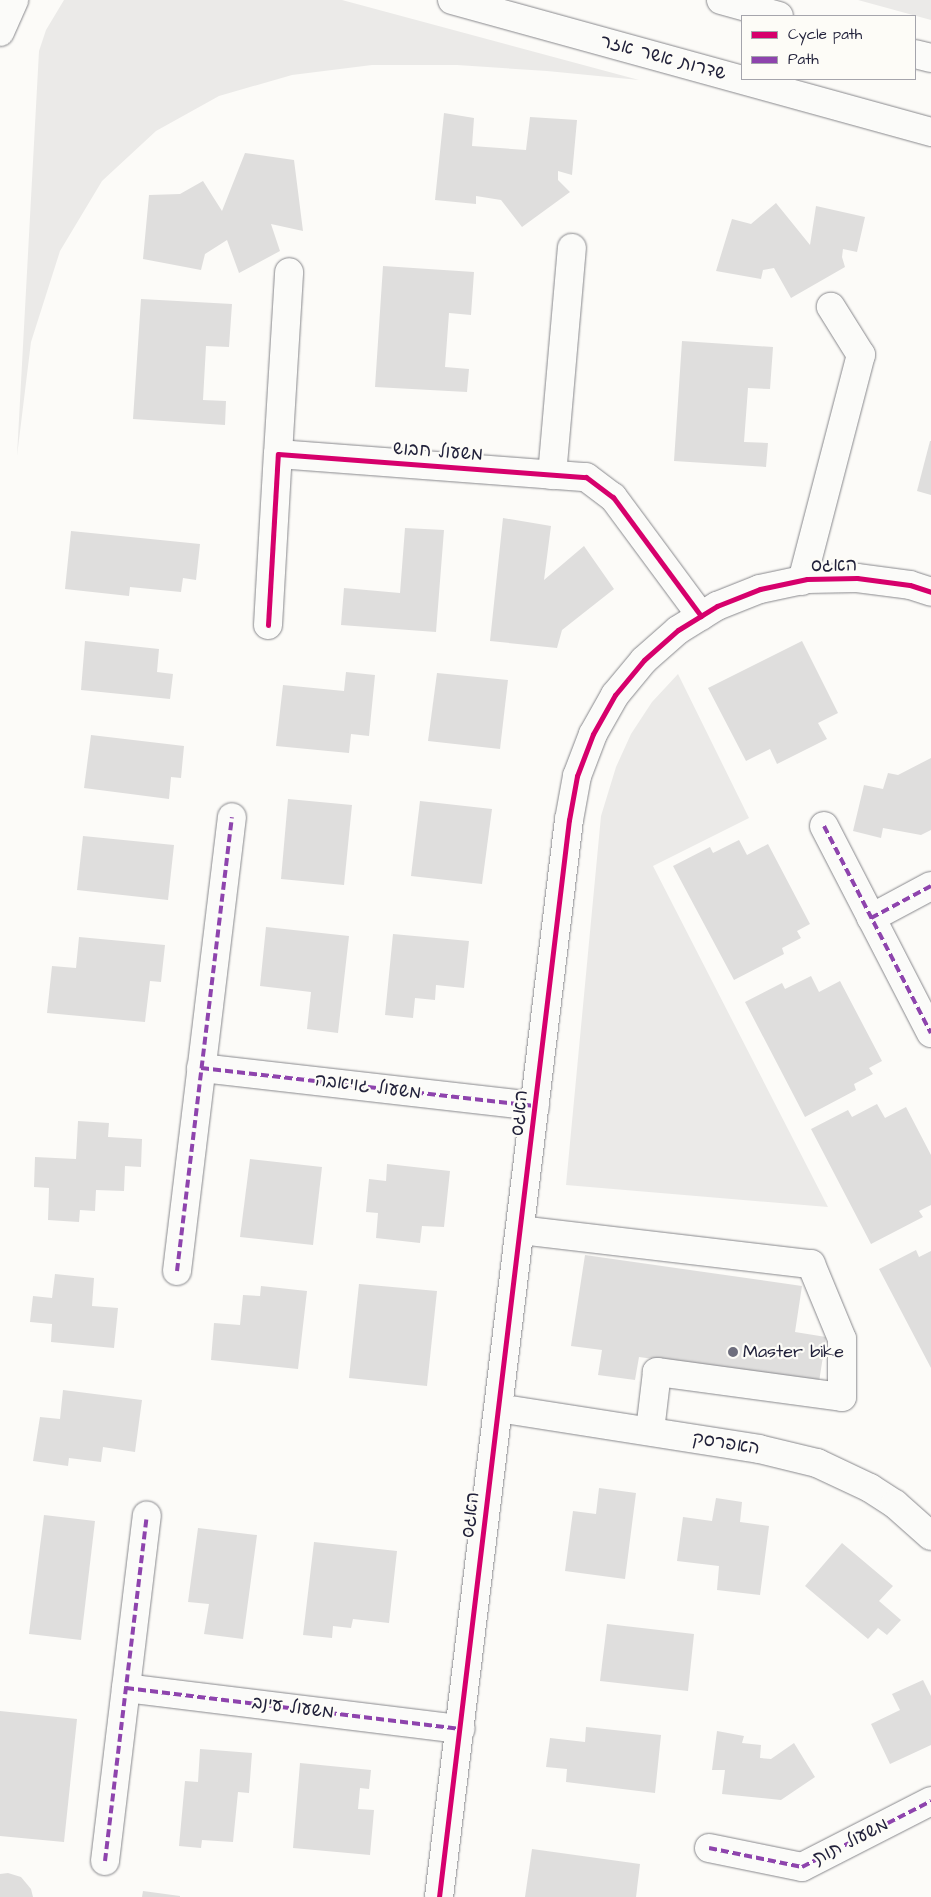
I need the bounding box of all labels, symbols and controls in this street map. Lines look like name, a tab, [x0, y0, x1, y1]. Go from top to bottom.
legend	[741, 15, 916, 80]
text: Cycle path	[788, 24, 862, 45]
street label: שדרות אשר אזר	[598, 31, 728, 85]
text: Path	[788, 49, 819, 70]
street label: משעול חבוש	[392, 438, 484, 466]
street label: האגס	[811, 555, 857, 577]
street label: משעול גויאבה	[313, 1070, 423, 1104]
street label: האגס	[507, 1089, 533, 1137]
place label: Master bike	[743, 1341, 844, 1363]
marker: Master bike	[727, 1346, 739, 1358]
street label: האפרסק	[691, 1428, 761, 1460]
street label: האגס	[457, 1491, 485, 1539]
street label: משעול עינב	[251, 1692, 335, 1724]
street label: משעול תות	[810, 1814, 892, 1870]

